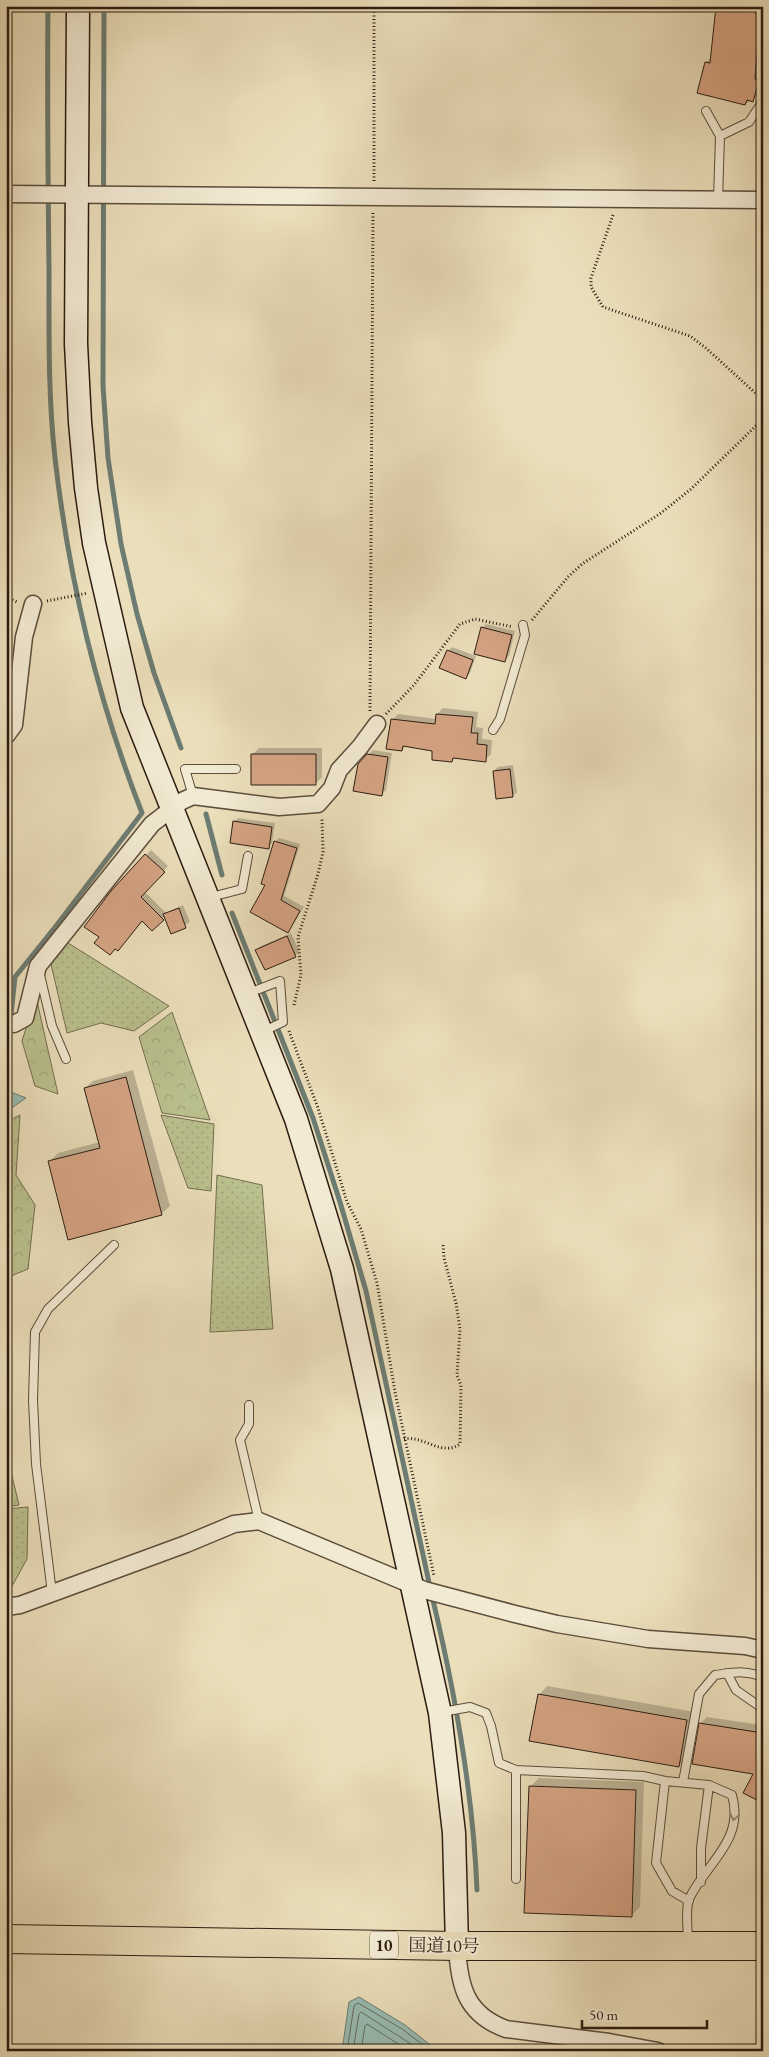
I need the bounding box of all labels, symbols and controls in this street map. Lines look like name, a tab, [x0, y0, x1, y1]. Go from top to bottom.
one-way arrow	[730, 1813, 740, 1821]
road number: 10	[370, 1932, 398, 1958]
street label: 国道10号	[408, 1933, 480, 1957]
scale bar	[582, 1997, 706, 2029]
text: 50 m	[589, 2005, 618, 2024]

